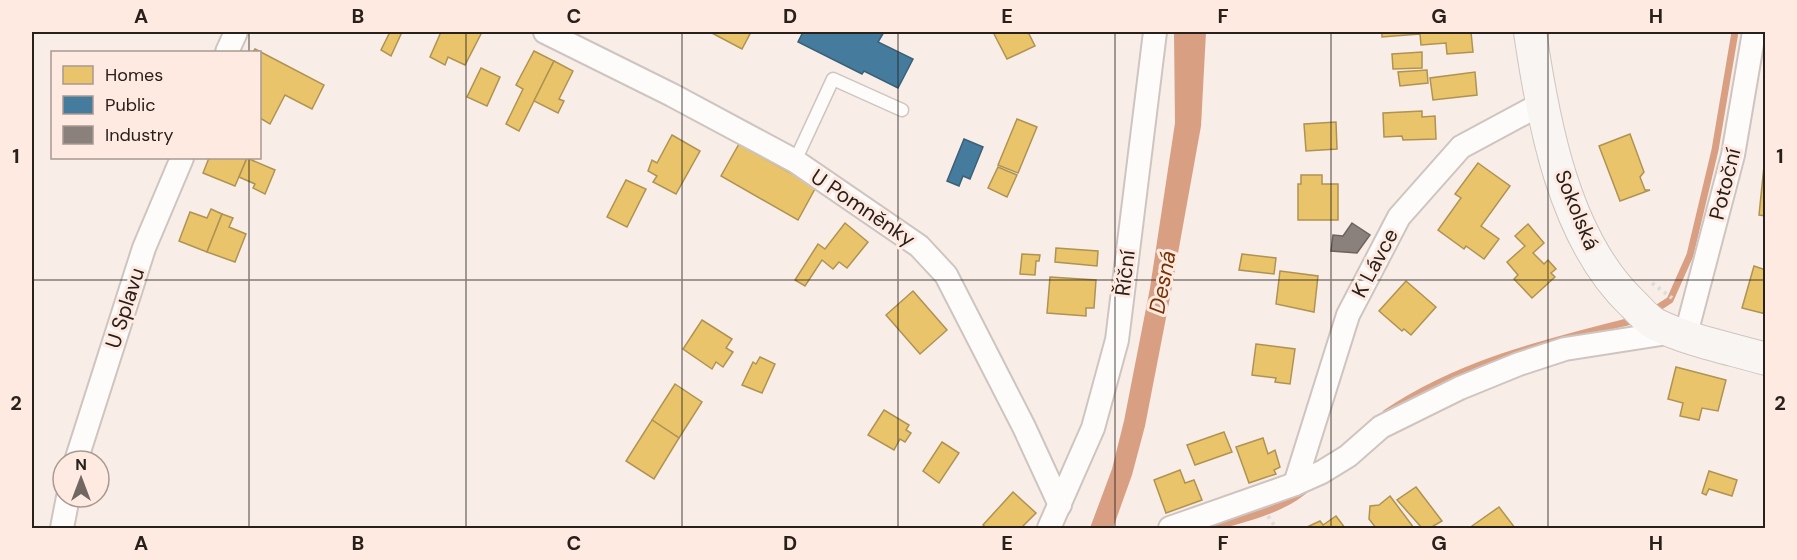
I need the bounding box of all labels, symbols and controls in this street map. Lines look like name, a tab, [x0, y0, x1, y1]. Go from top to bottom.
text: A	[134, 3, 148, 29]
text: B	[352, 3, 364, 29]
text: C	[567, 3, 581, 29]
text: D	[783, 3, 797, 29]
text: E	[1001, 3, 1013, 29]
text: F	[1217, 3, 1229, 29]
text: G	[1431, 3, 1447, 29]
text: H	[1649, 3, 1663, 29]
legend	[51, 51, 261, 159]
text: Homes	[105, 63, 163, 87]
text: Public	[105, 93, 156, 117]
text: Industry	[105, 123, 174, 147]
text: 1	[12, 143, 20, 169]
text: 1	[1776, 143, 1784, 169]
street label: Potoční	[1703, 145, 1747, 223]
street label: U Pomněnky	[805, 163, 921, 253]
street label: Sokolská	[1548, 166, 1606, 254]
street label: K Lávce	[1345, 224, 1405, 302]
street label: Říční	[1108, 248, 1142, 297]
water label: Desná	[1142, 248, 1183, 316]
street label: U Splavu	[99, 264, 151, 352]
text: 2	[10, 390, 22, 416]
text: 2	[1774, 390, 1786, 416]
north arrow	[51, 449, 111, 509]
text: N	[75, 454, 87, 475]
text: A	[134, 530, 148, 556]
text: B	[352, 530, 364, 556]
text: C	[567, 530, 581, 556]
text: D	[783, 530, 797, 556]
text: E	[1001, 530, 1013, 556]
text: F	[1217, 530, 1229, 556]
text: G	[1431, 530, 1447, 556]
text: H	[1649, 530, 1663, 556]

